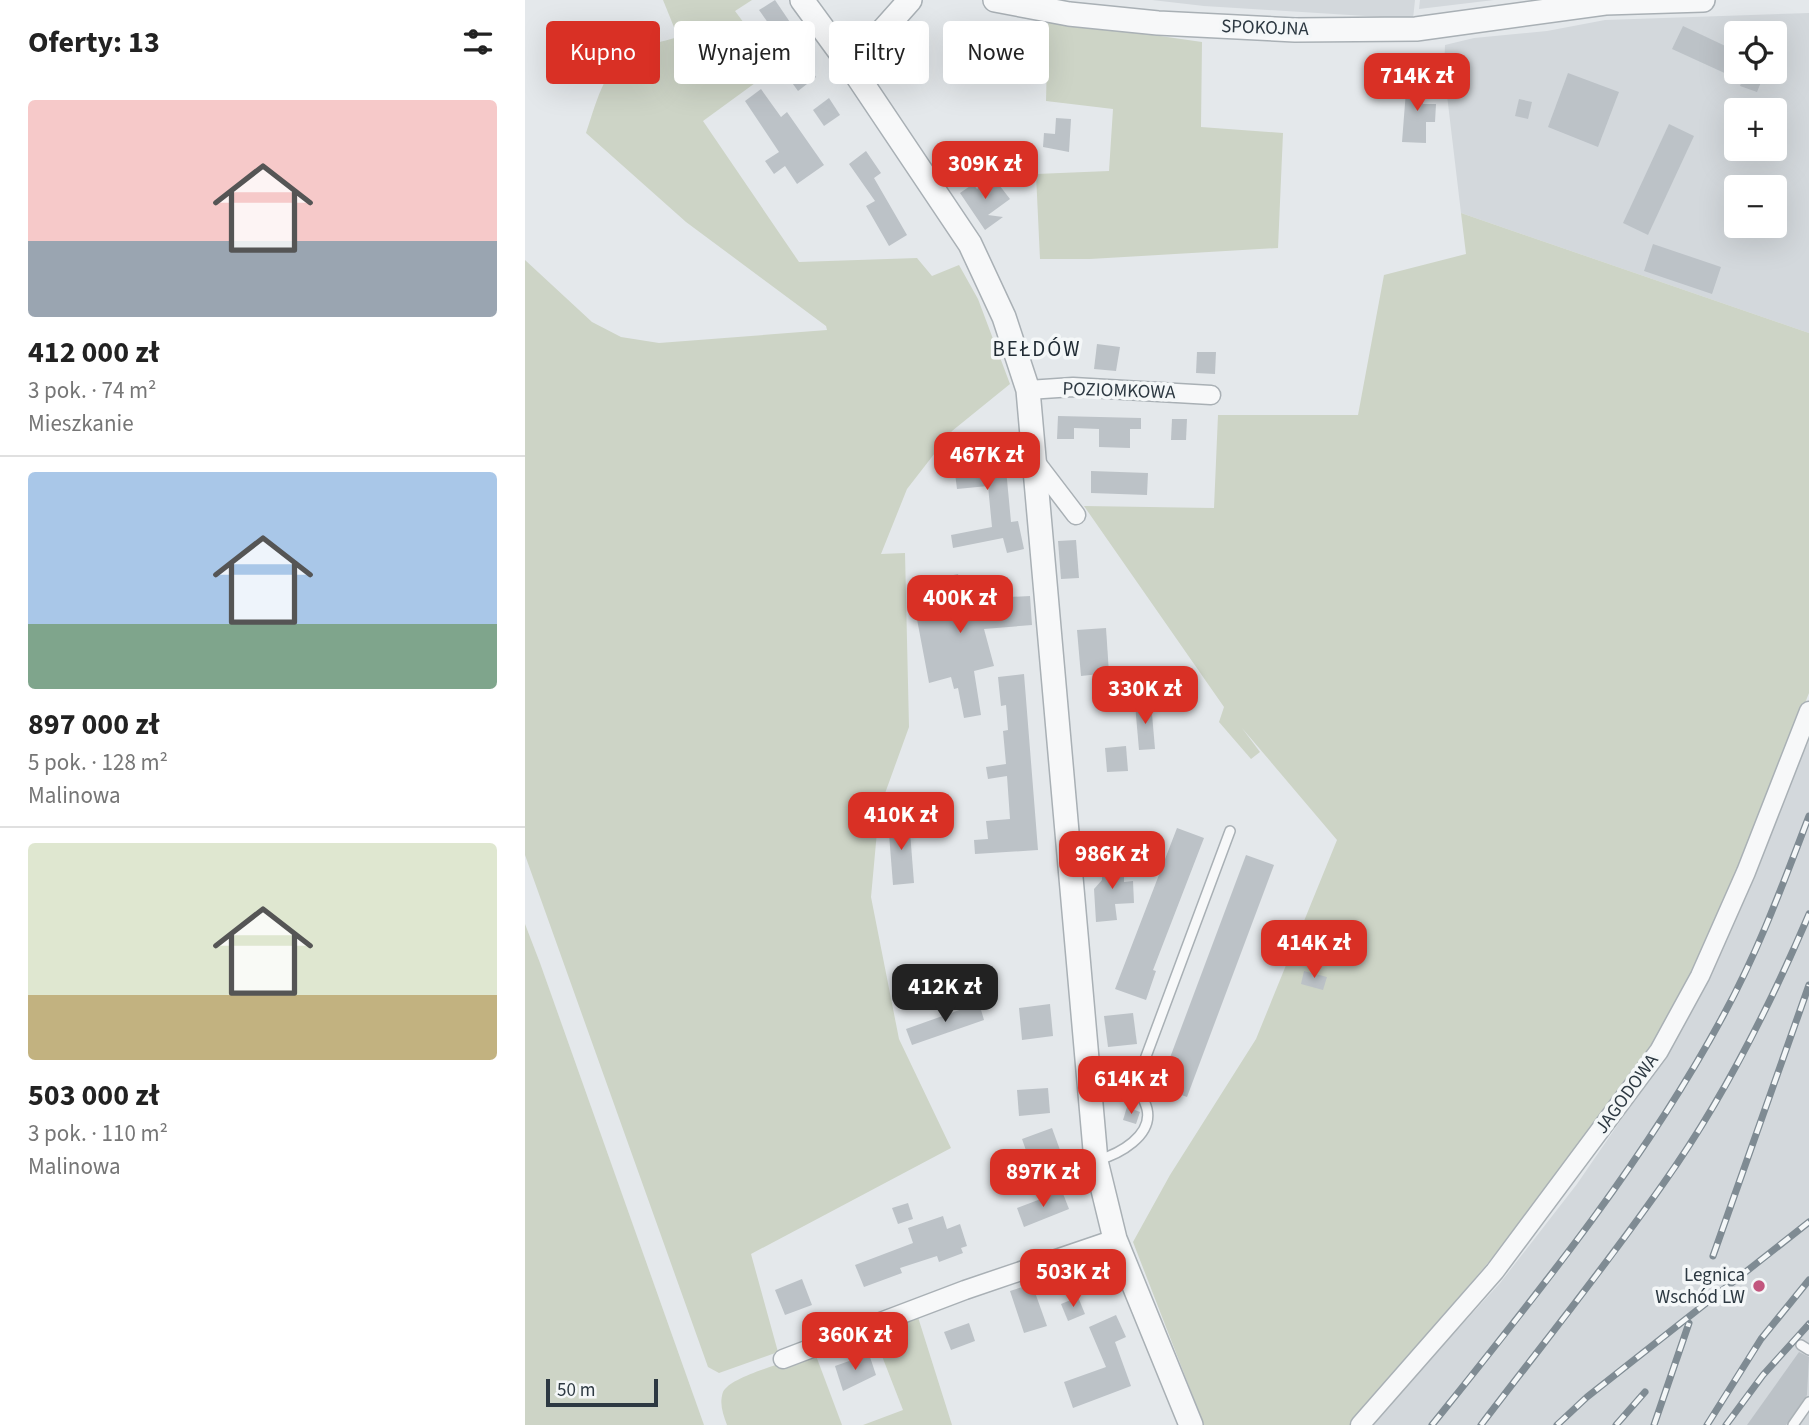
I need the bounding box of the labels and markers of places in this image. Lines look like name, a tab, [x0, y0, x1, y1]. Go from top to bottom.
pin: 714K zł	[1352, 54, 1482, 113]
pin: 309K zł	[920, 142, 1050, 201]
pin: 467K zł	[922, 433, 1052, 492]
pin: 400K zł	[895, 576, 1025, 635]
pin: 330K zł	[1080, 666, 1210, 726]
pin: 410K zł	[836, 792, 966, 852]
pin: 986K zł	[1047, 832, 1177, 891]
pin: 414K zł	[1249, 920, 1379, 980]
pin: 412K zł	[880, 964, 1010, 1024]
pin: 614K zł	[1066, 1056, 1196, 1116]
pin: 897K zł	[978, 1150, 1108, 1209]
pin: 503K zł	[1008, 1250, 1138, 1309]
place label: Legnica Wschód LW	[1655, 1262, 1745, 1311]
marker: Legnica Wschód LW	[1751, 1278, 1767, 1294]
pin: 360K zł	[790, 1312, 920, 1372]

